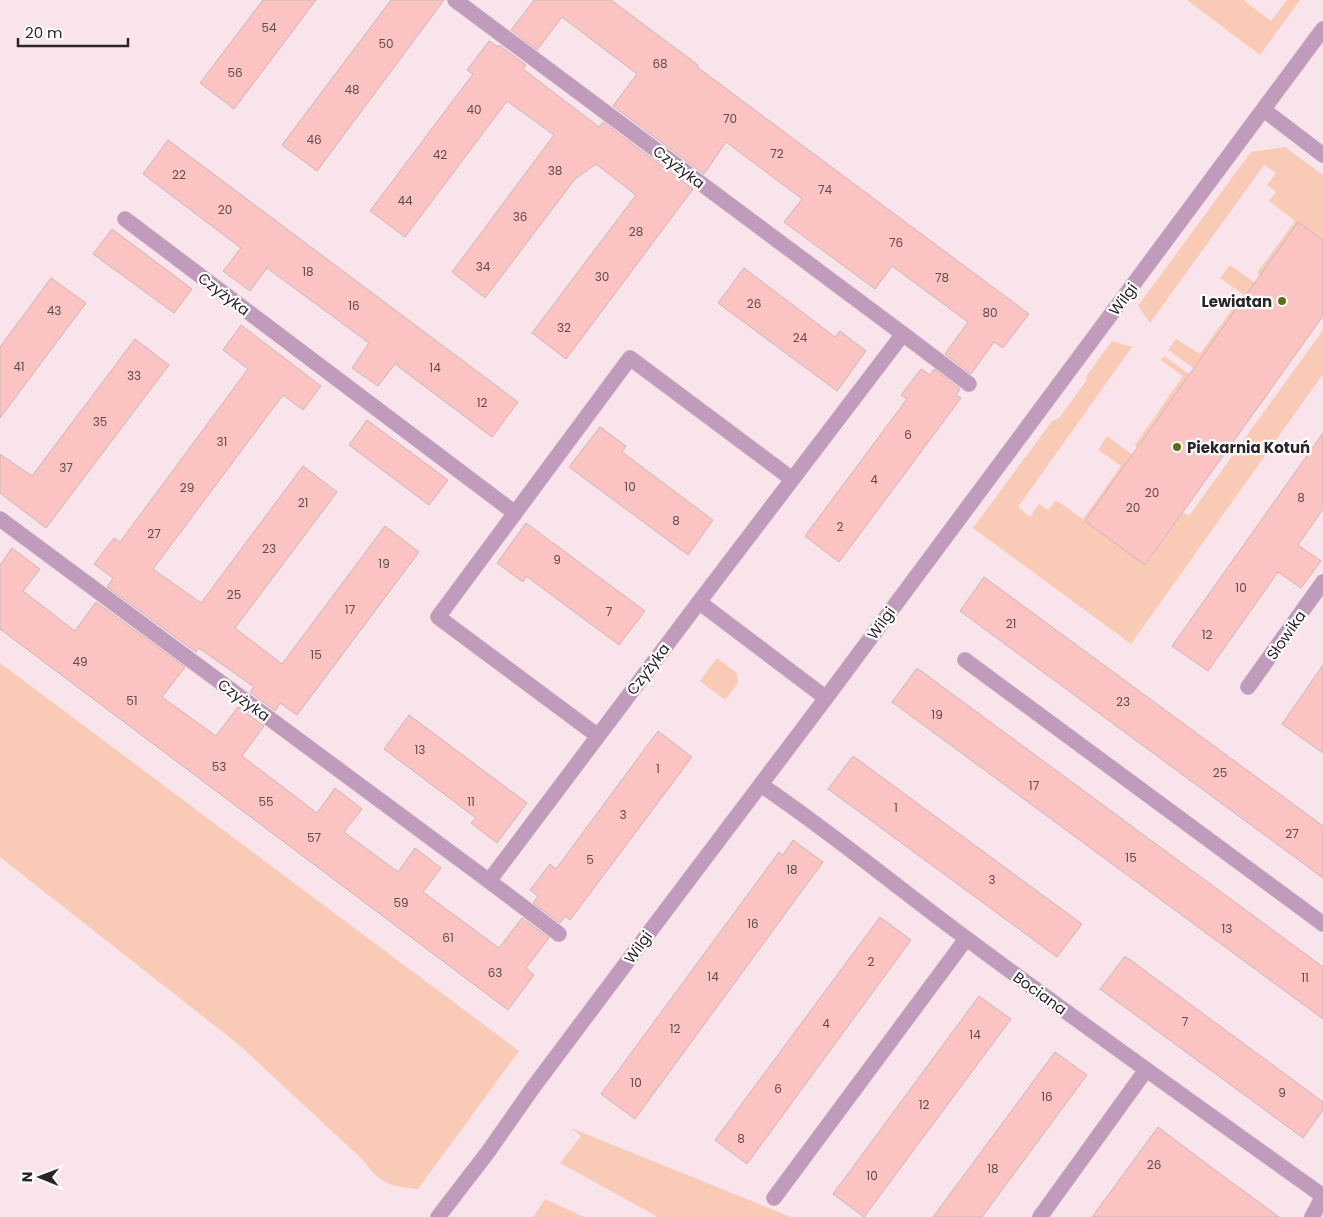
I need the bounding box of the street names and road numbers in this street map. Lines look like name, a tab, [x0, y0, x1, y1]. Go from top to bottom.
street label: Czyżyka	[649, 141, 709, 193]
street label: Czyżyka	[194, 268, 254, 320]
street label: Wilgi	[1104, 278, 1142, 320]
street label: Wilgi	[862, 602, 900, 644]
street label: Słowika	[1261, 606, 1311, 664]
street label: Czyżyka	[622, 639, 674, 699]
street label: Czyżyka	[214, 674, 274, 726]
street label: Wilgi	[619, 926, 657, 968]
street label: Bociana	[1009, 966, 1071, 1020]

